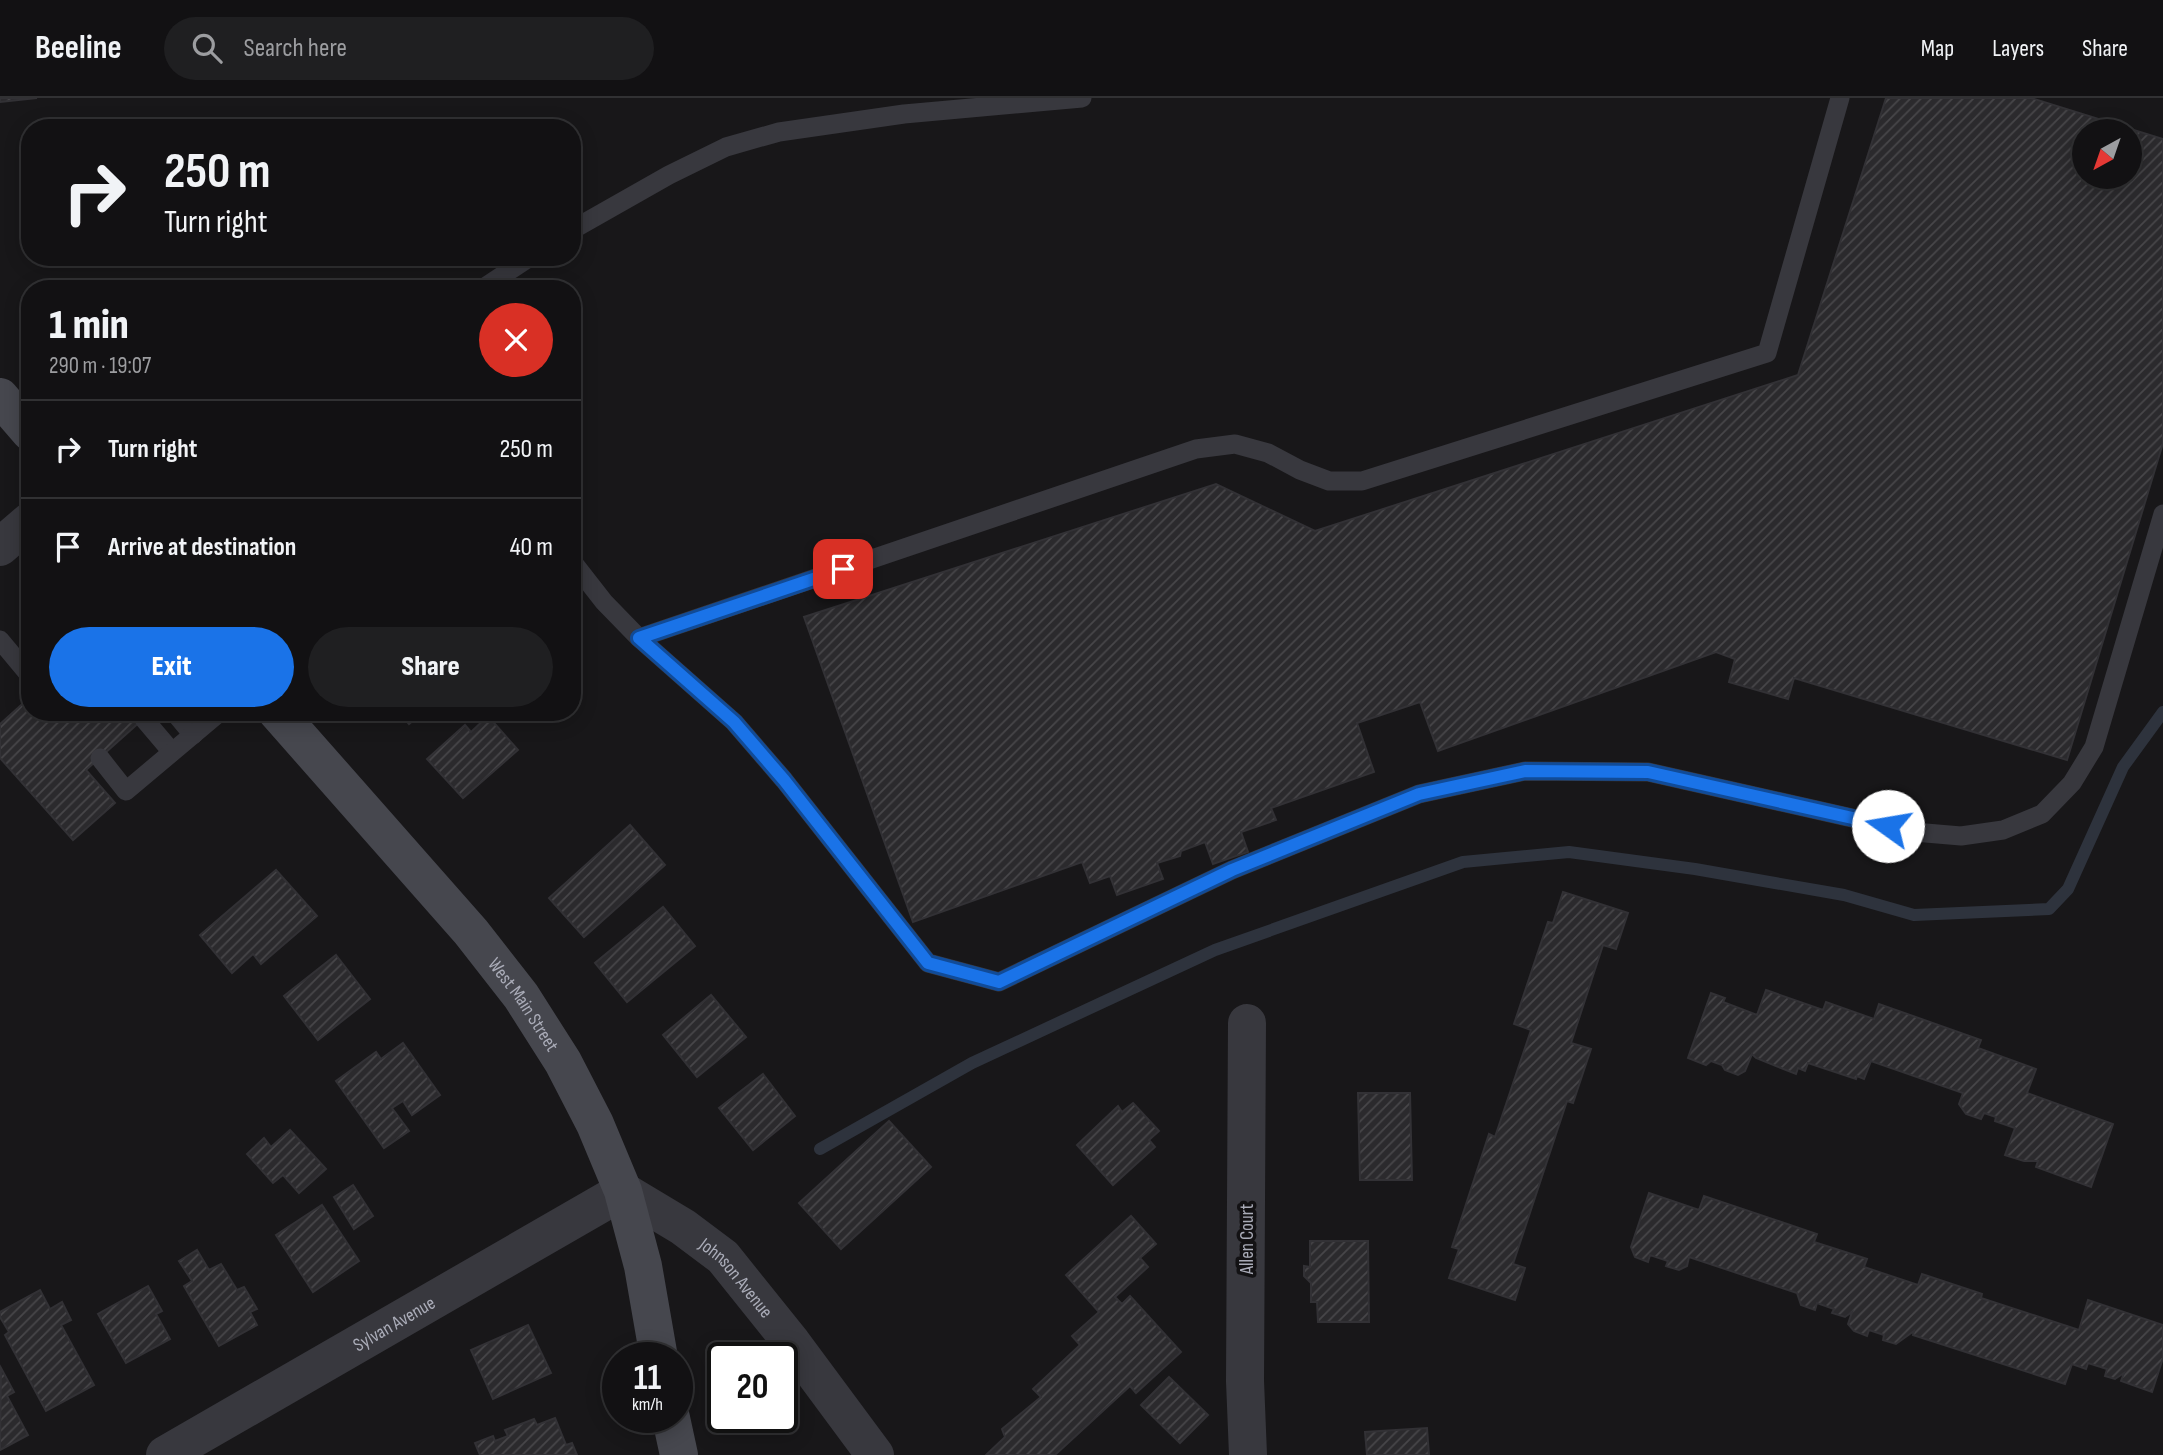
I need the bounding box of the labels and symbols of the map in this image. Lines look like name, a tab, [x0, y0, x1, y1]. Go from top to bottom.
north arrow	[2072, 119, 2142, 189]
pin	[813, 539, 873, 599]
position arrow	[1851, 789, 1925, 863]
street label: West Main Street	[482, 954, 563, 1056]
street label: Allen Court	[1236, 1204, 1259, 1275]
street label: Johnson Avenue	[693, 1233, 777, 1323]
street label: Sylvan Avenue	[349, 1292, 440, 1357]
speed limit sign: 20	[707, 1342, 798, 1433]

